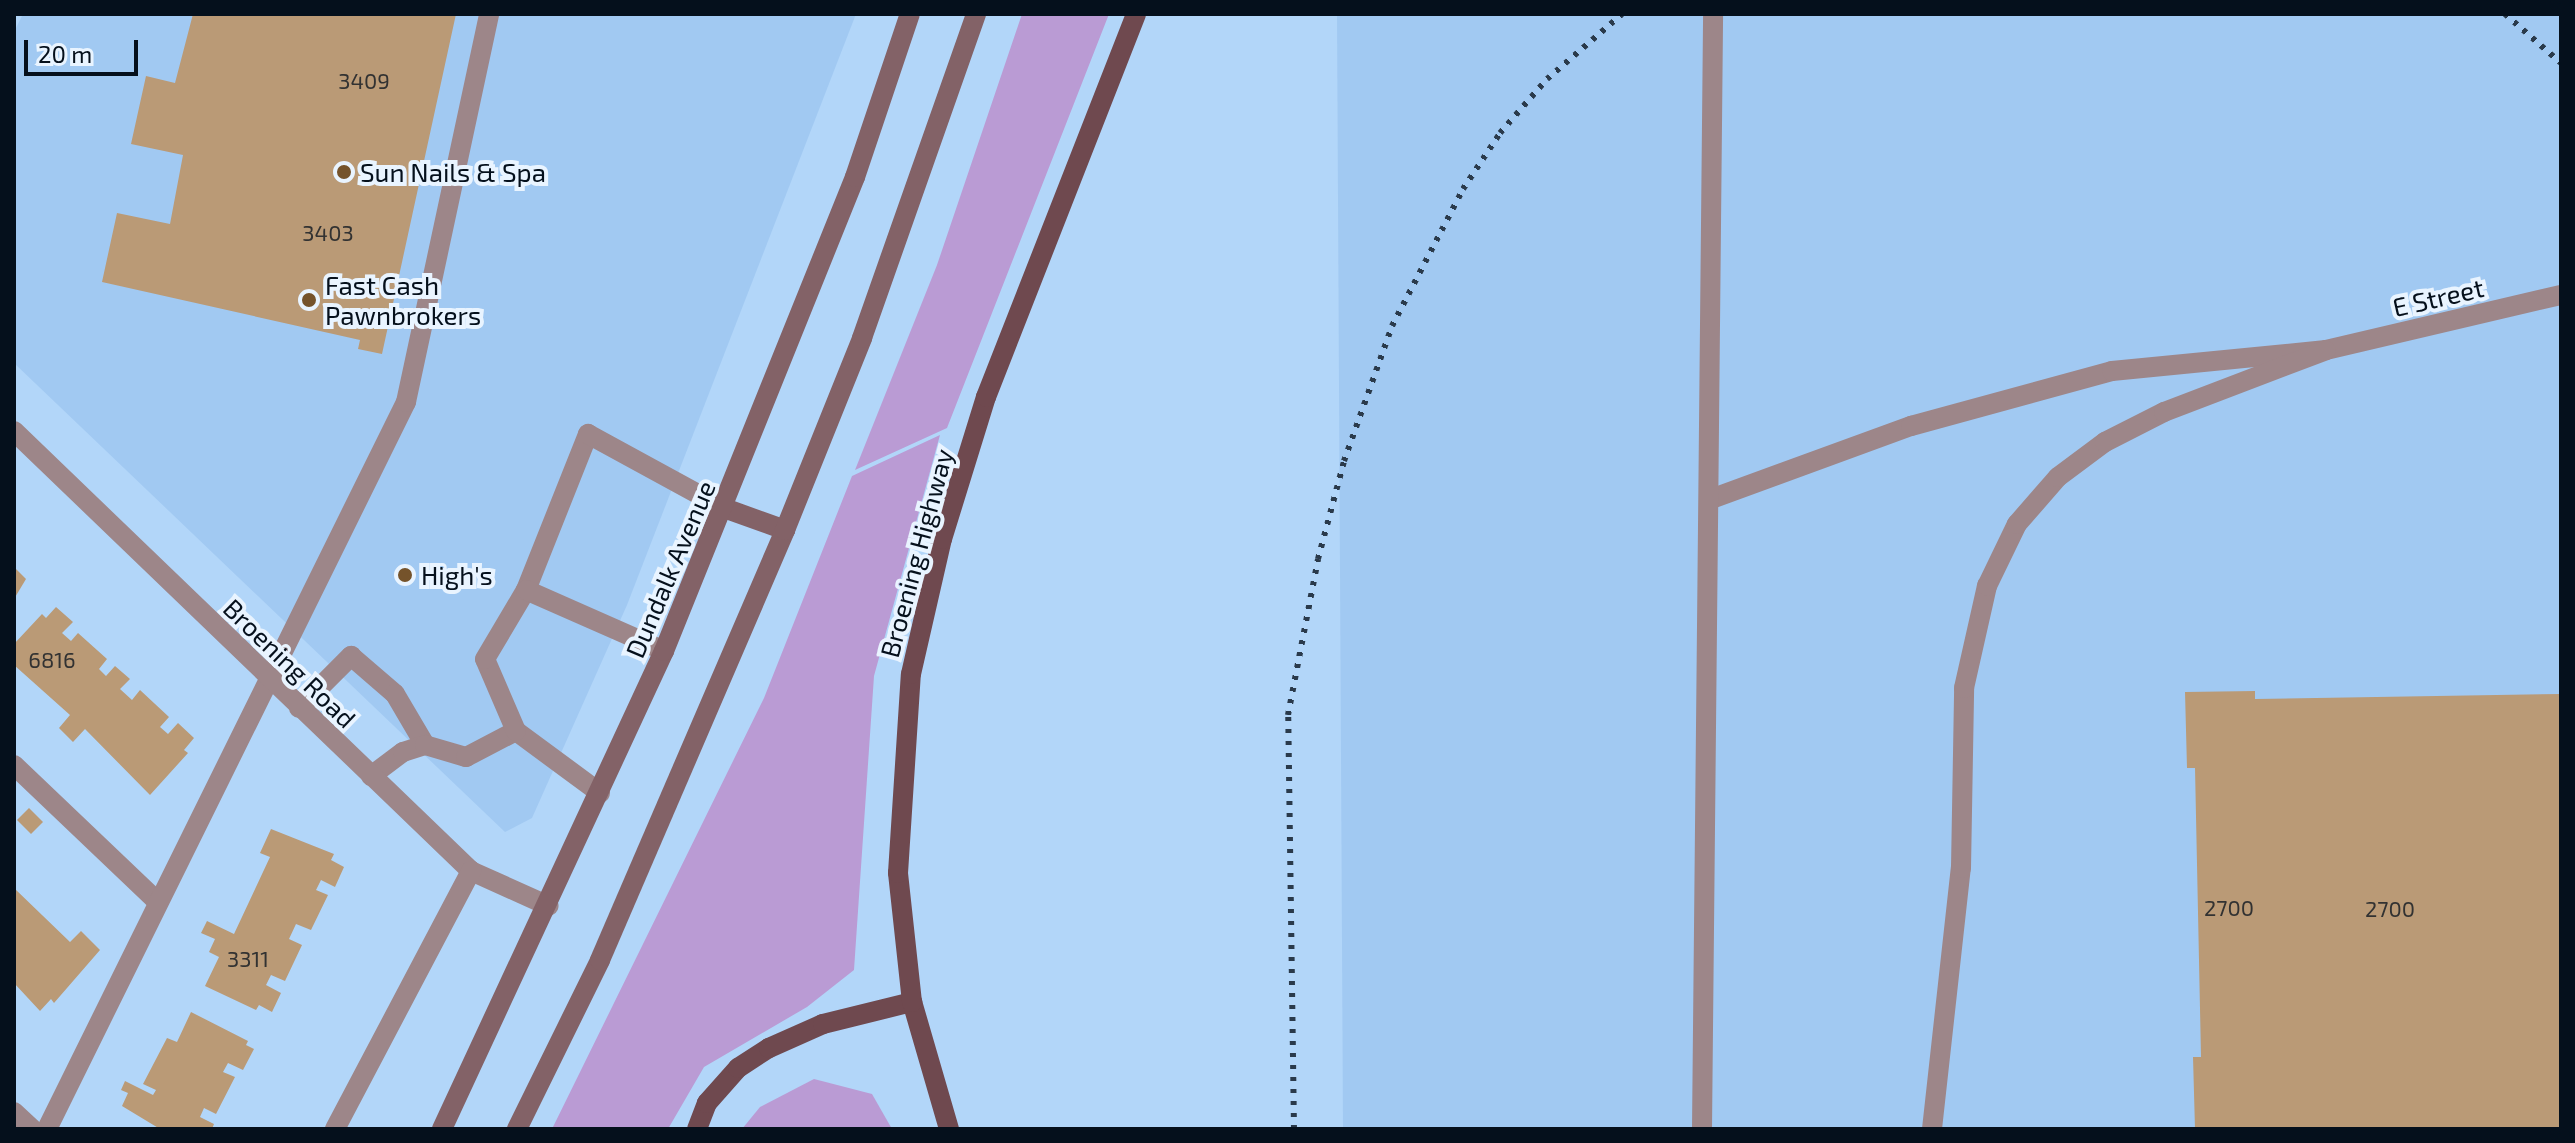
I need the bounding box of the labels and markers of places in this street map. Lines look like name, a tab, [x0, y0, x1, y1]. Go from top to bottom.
place label: Sun Nails & Spa	[360, 156, 546, 188]
marker: Sun Nails & Spa	[335, 163, 353, 181]
place label: Fast Cash Pawnbrokers	[325, 269, 481, 330]
marker: Fast Cash Pawnbrokers	[300, 291, 318, 309]
place label: High's	[421, 559, 493, 591]
marker: High's	[396, 566, 414, 584]

